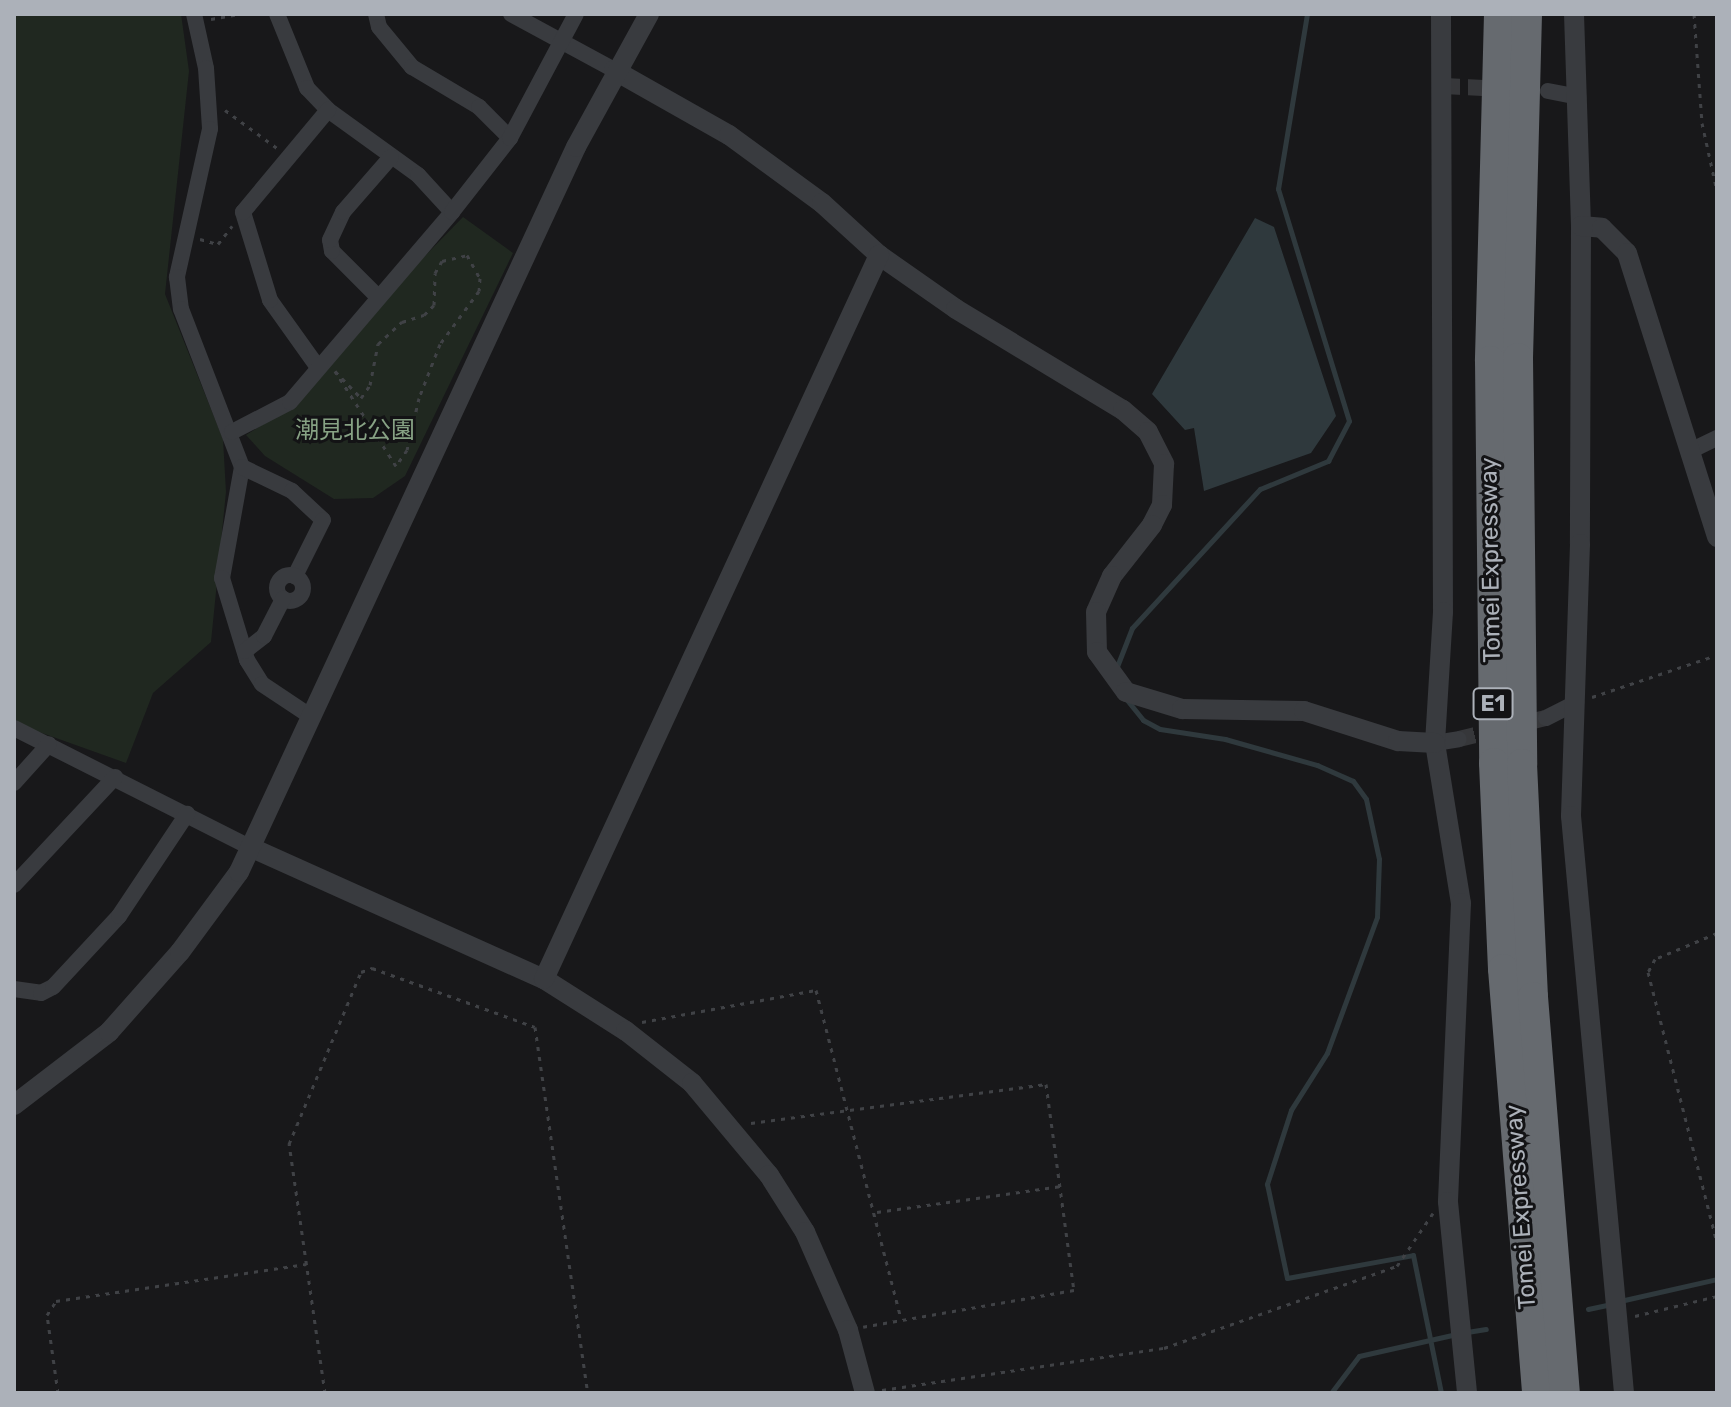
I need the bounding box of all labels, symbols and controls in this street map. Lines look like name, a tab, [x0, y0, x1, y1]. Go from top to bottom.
park label: 潮見北公園	[295, 417, 415, 445]
street label: Tomei Expressway	[1475, 457, 1507, 663]
road number: E1	[1471, 686, 1515, 722]
street label: Tomei Expressway	[1499, 1104, 1543, 1310]

